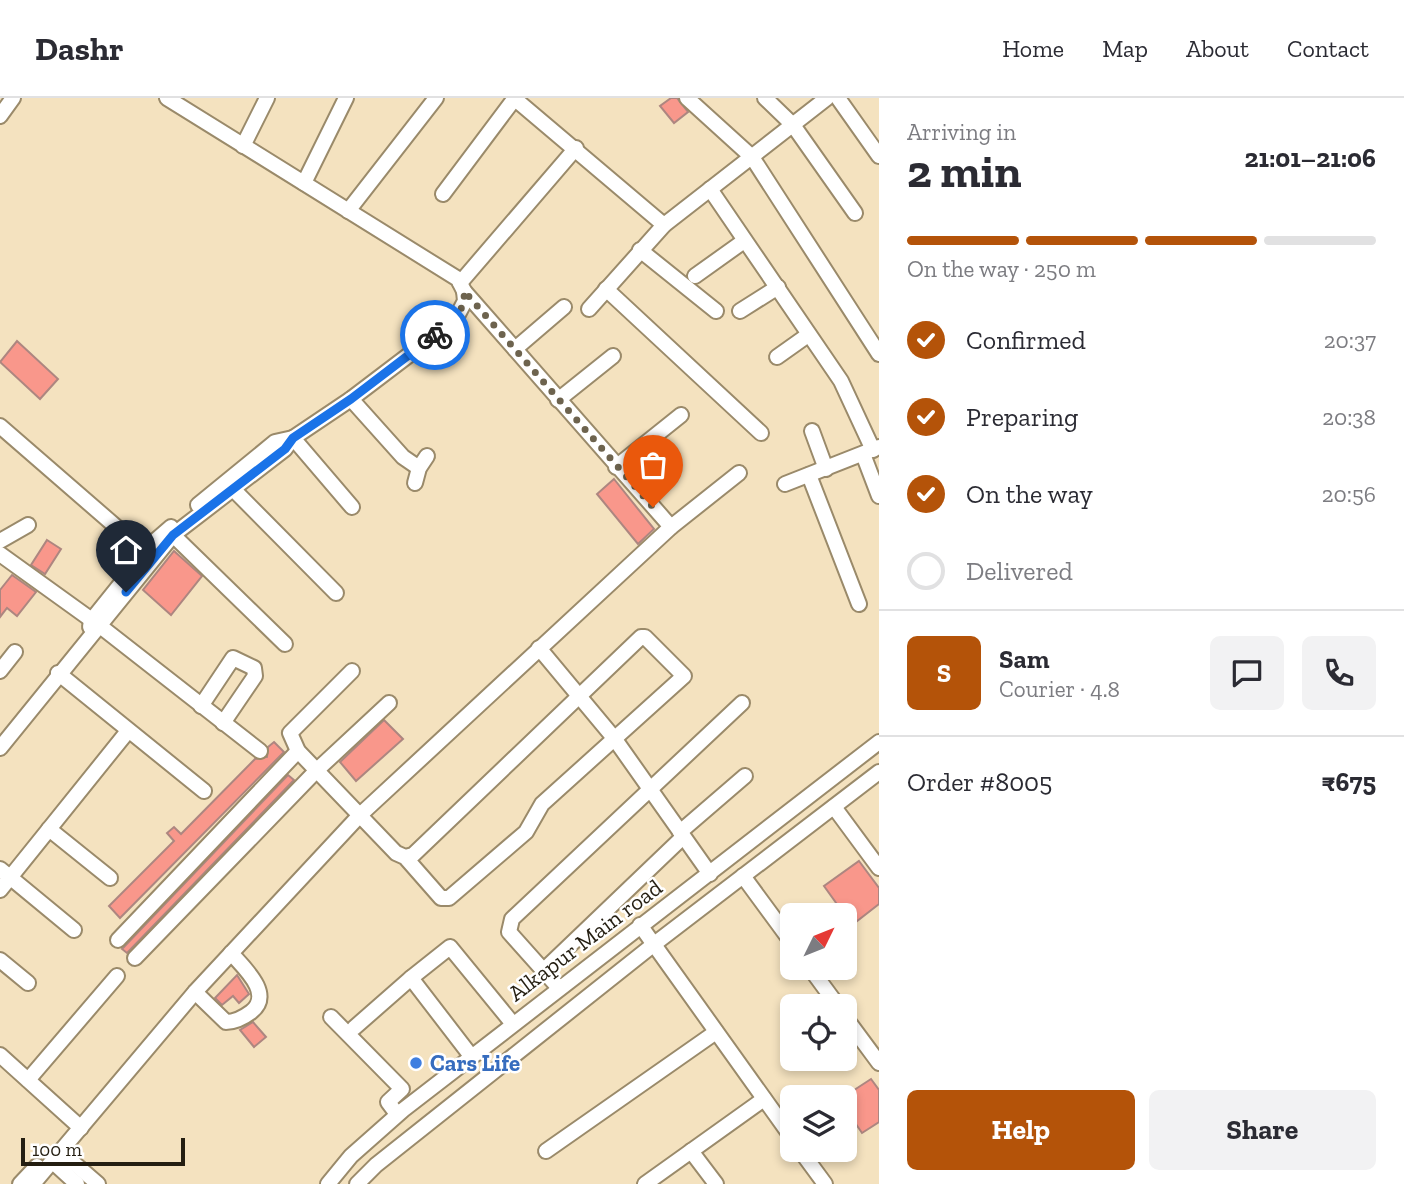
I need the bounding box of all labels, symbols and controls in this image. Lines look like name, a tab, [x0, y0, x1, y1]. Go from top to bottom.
text: Dashr	[35, 29, 124, 68]
text: Home	[1002, 34, 1064, 63]
text: Map	[1102, 34, 1148, 63]
text: About	[1186, 34, 1249, 63]
text: Contact	[1287, 34, 1369, 63]
text: Arriving in	[907, 118, 1016, 146]
text: 21:01–21:06	[1244, 142, 1376, 174]
text: 2 min	[907, 144, 1022, 199]
text: On the way · 250 m	[907, 255, 1096, 283]
courier	[400, 300, 470, 370]
icon: bike	[416, 316, 454, 354]
icon: check	[907, 321, 945, 359]
text: Confirmed	[966, 324, 1086, 356]
text: 20:37	[1324, 326, 1376, 354]
icon: check	[907, 398, 945, 436]
text: Preparing	[966, 401, 1078, 433]
text: 20:38	[1322, 403, 1376, 431]
pin	[623, 435, 683, 507]
icon: bag	[634, 446, 672, 484]
icon: check	[907, 475, 945, 513]
text: On the way	[966, 478, 1093, 510]
text: 20:56	[1322, 480, 1376, 508]
pin	[96, 520, 156, 592]
icon: home	[107, 531, 145, 569]
text: Delivered	[966, 555, 1073, 587]
button: chat	[1210, 636, 1284, 710]
button: phone	[1302, 636, 1376, 710]
text: Sam	[999, 643, 1049, 675]
text: S	[937, 657, 951, 689]
text: Courier · 4.8	[999, 675, 1120, 703]
text: Order #8005	[907, 766, 1052, 798]
text: ₹675	[1322, 766, 1376, 798]
street label: Alkapur Main road	[503, 873, 668, 1007]
north arrow	[780, 903, 858, 980]
map controls	[780, 903, 857, 1162]
button: locate	[780, 994, 857, 1071]
place label: Cars Life	[430, 1049, 520, 1077]
marker: Cars Life	[408, 1055, 424, 1071]
button: layers	[780, 1085, 857, 1162]
button: Help	[907, 1090, 1135, 1170]
button: Share	[1149, 1090, 1376, 1170]
scale bar	[21, 1135, 186, 1167]
text: 100 m	[32, 1138, 82, 1161]

